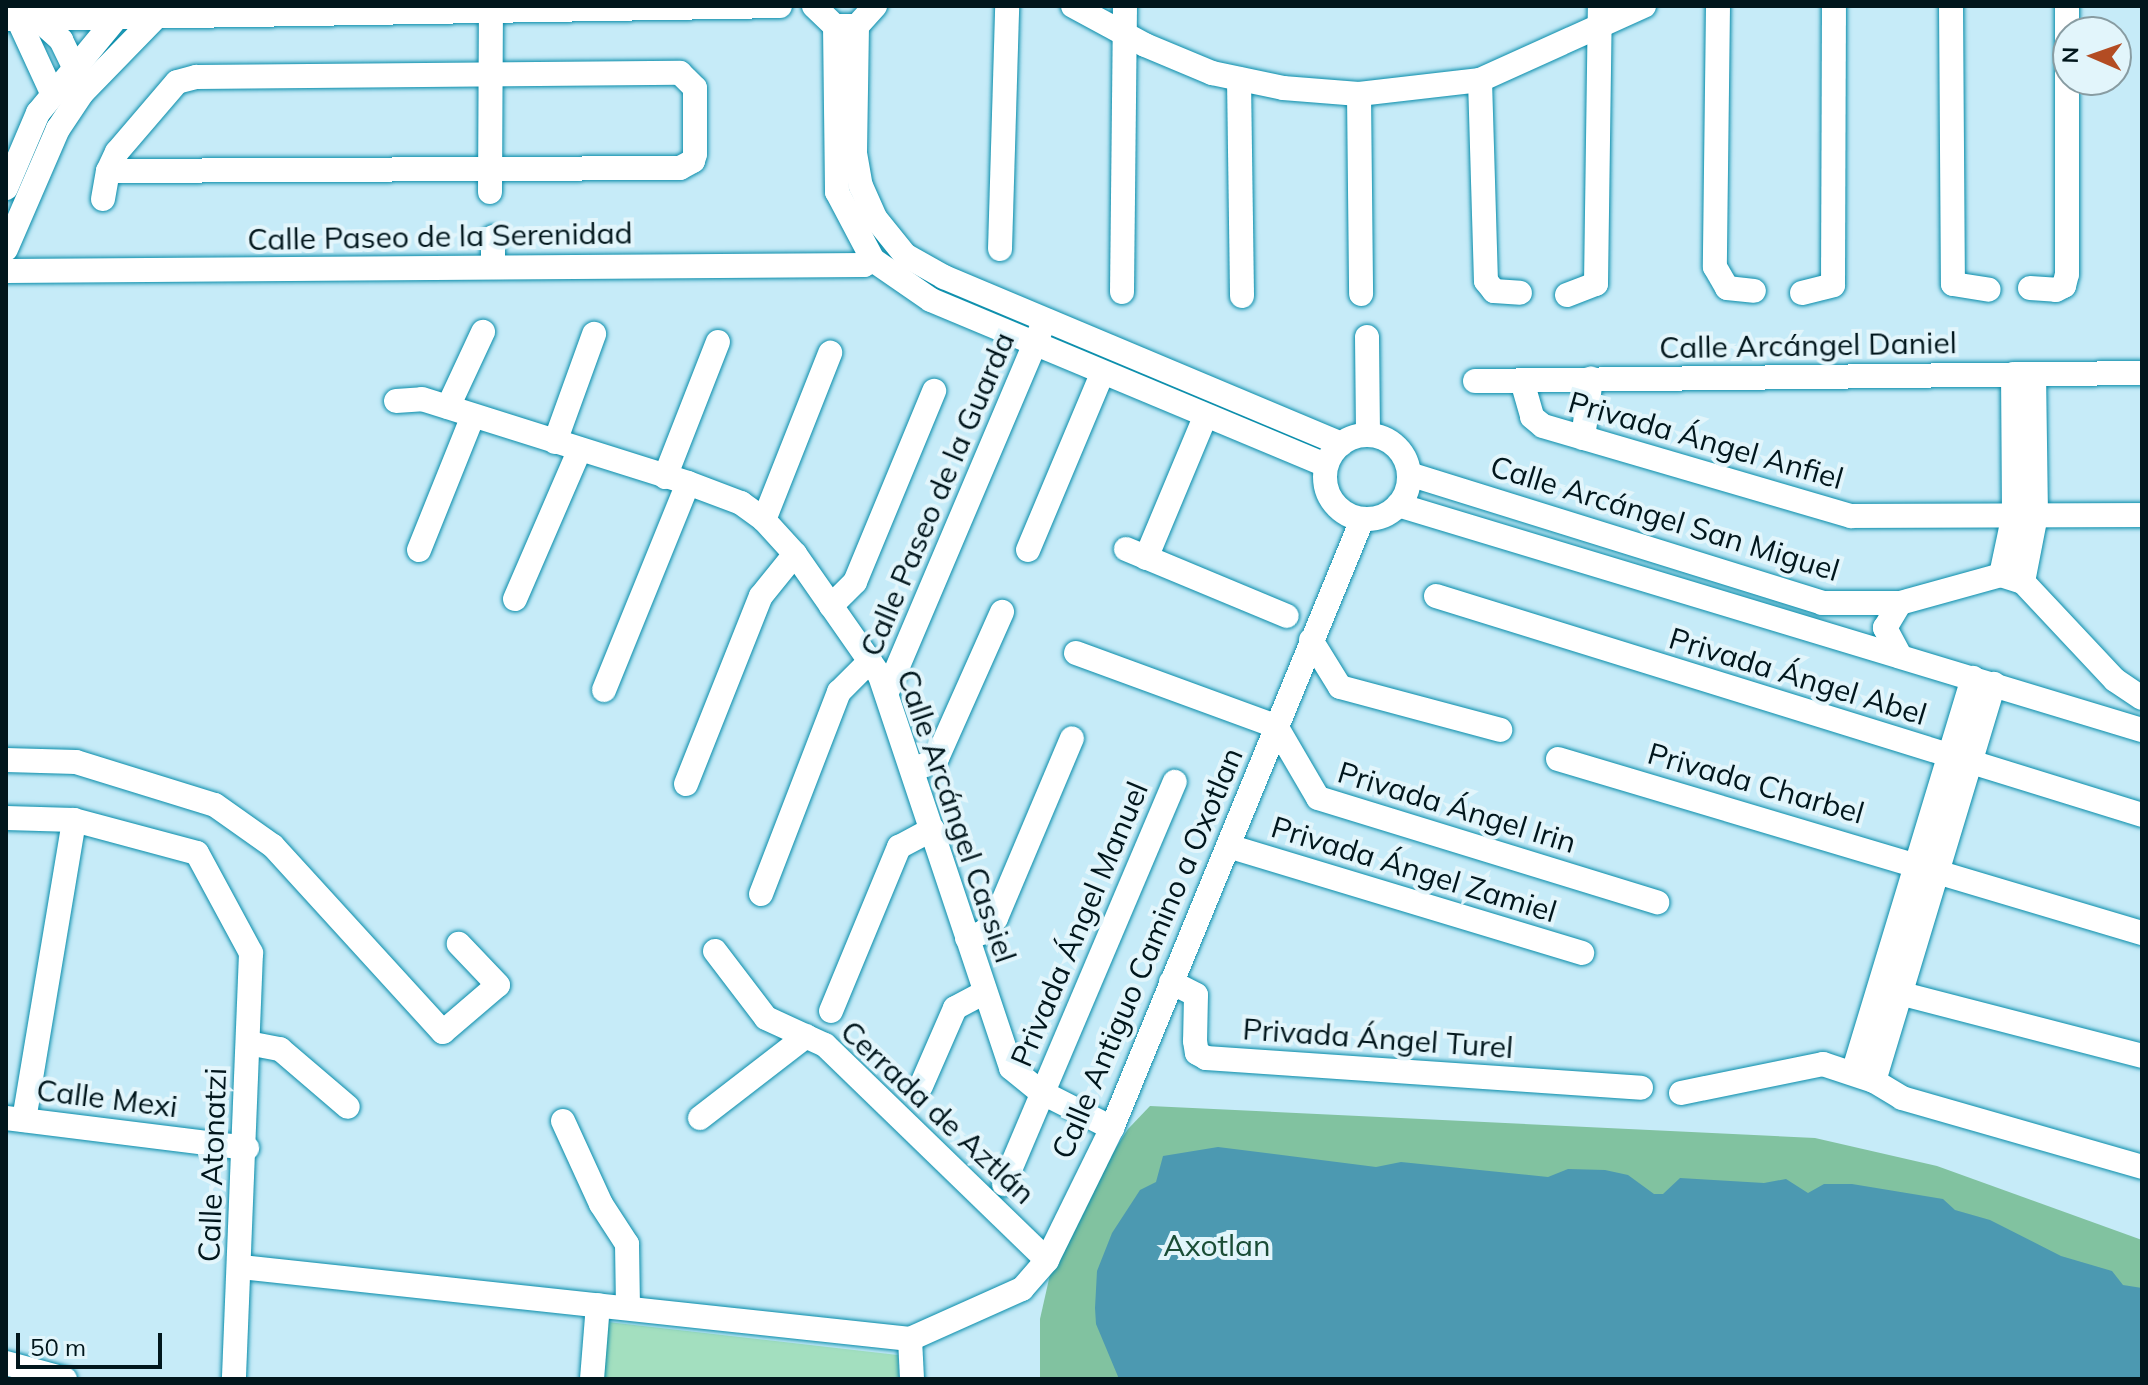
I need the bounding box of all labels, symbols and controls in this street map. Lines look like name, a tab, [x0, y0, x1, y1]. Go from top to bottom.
north arrow	[2052, 16, 2132, 96]
text: N	[2056, 46, 2084, 64]
street label: Calle Paseo de la Serenidad	[247, 215, 633, 257]
street label: Calle Arcángel Daniel	[1659, 324, 1957, 366]
street label: Calle Paseo de la Guarda	[852, 327, 1022, 661]
street label: Privada Ángel Anfiel	[1565, 384, 1847, 496]
street label: Calle Arcángel San Miguel	[1486, 448, 1844, 588]
street label: Privada Ángel Abel	[1665, 620, 1931, 732]
street label: Calle Arcángel Cassiel	[890, 665, 1024, 967]
street label: Privada Charbel	[1644, 735, 1868, 831]
street label: Calle Antiguo Camino a Oxotlan	[1044, 742, 1250, 1164]
street label: Privada Ángel Irin	[1334, 754, 1580, 860]
street label: Privada Ángel Manuel	[1003, 776, 1155, 1072]
street label: Privada Ángel Zamiel	[1267, 808, 1561, 930]
street label: Privada Ángel Turel	[1242, 1011, 1514, 1065]
street label: Cerrada de Aztlán	[833, 1013, 1043, 1211]
street label: Calle Atonatzi	[191, 1067, 233, 1263]
street label: Calle Mexi	[35, 1072, 179, 1124]
park label: Axotlan	[1163, 1227, 1271, 1263]
scale bar	[20, 1317, 166, 1367]
text: 50 m	[30, 1332, 86, 1362]

